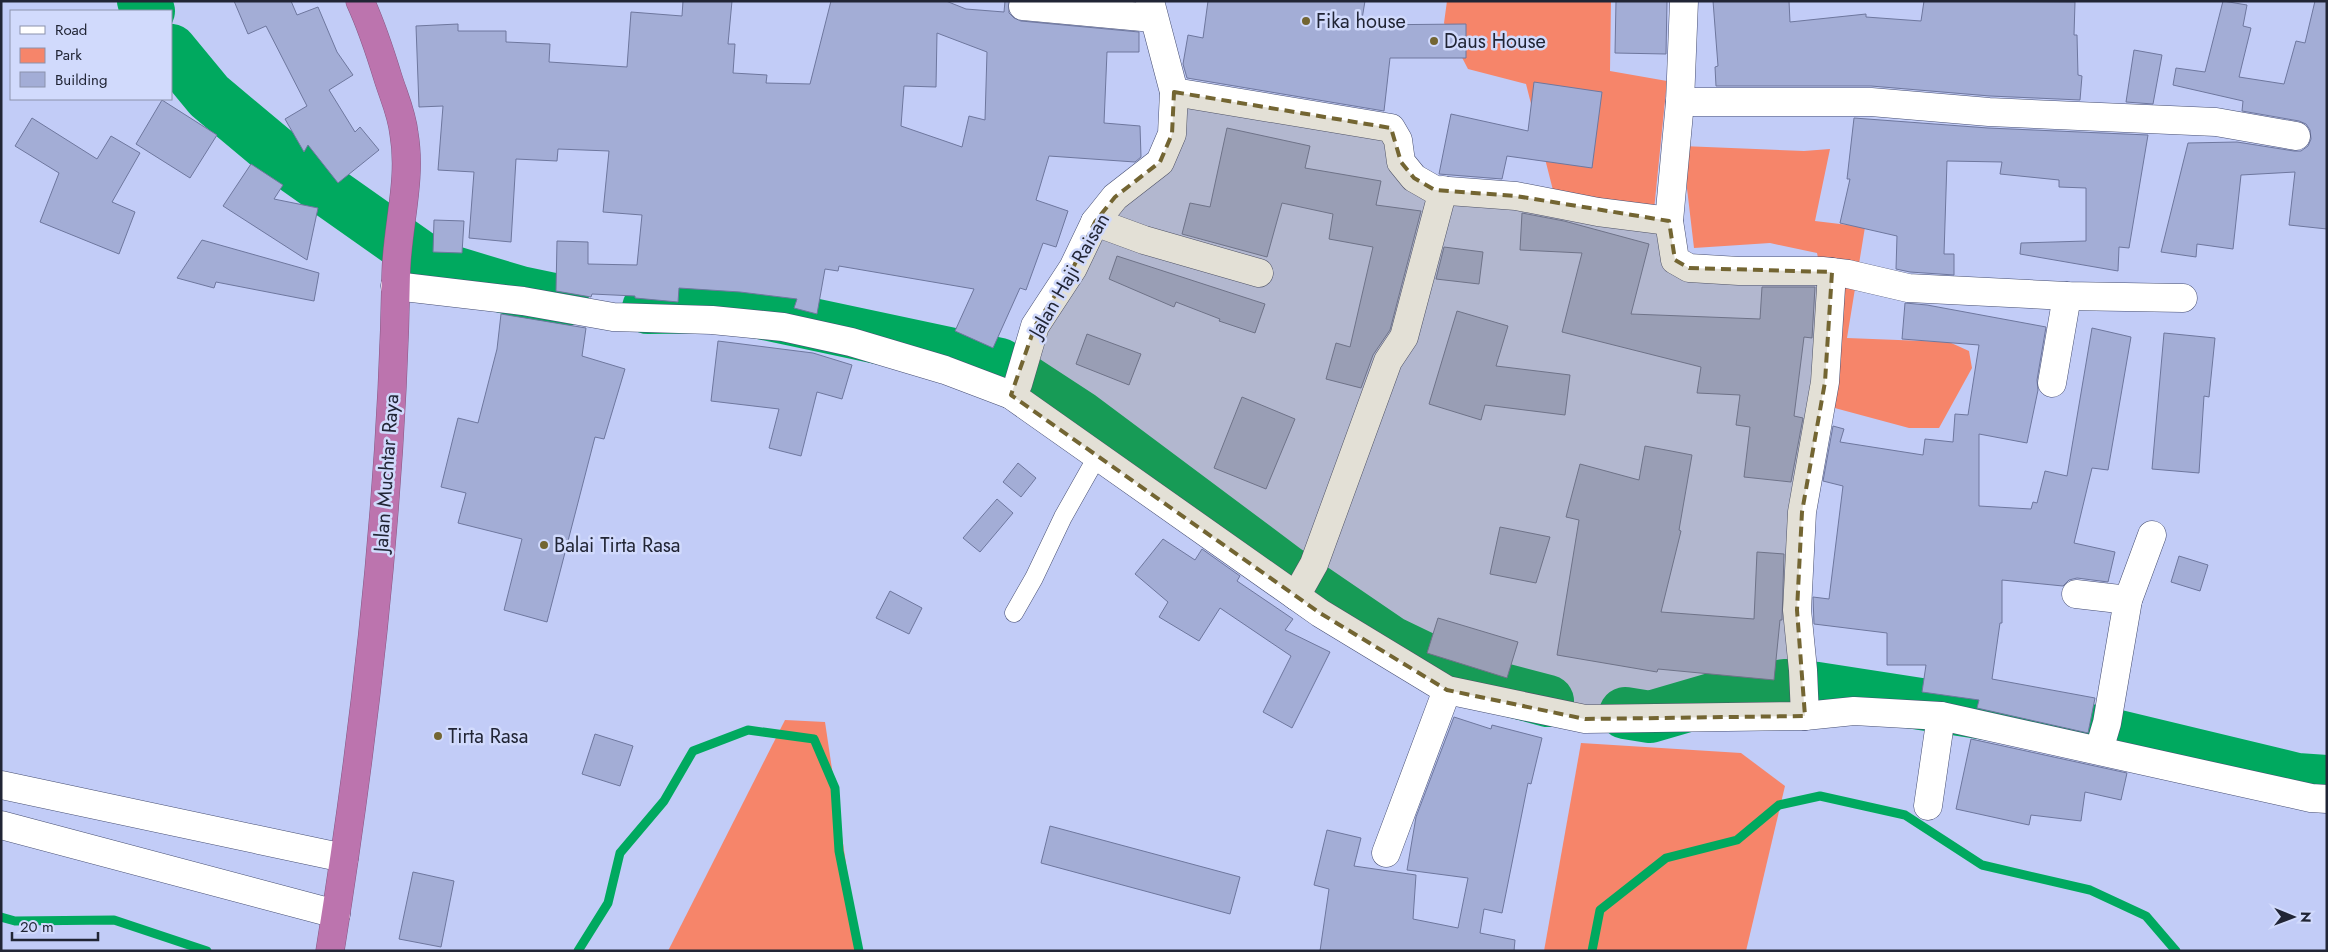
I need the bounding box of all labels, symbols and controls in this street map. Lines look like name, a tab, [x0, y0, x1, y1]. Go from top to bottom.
place label: Fika house	[1316, 7, 1406, 36]
legend	[10, 10, 172, 100]
marker: Fika house	[1300, 15, 1312, 27]
text: Road	[55, 19, 87, 41]
place label: Daus House	[1444, 27, 1546, 56]
marker: Daus House	[1428, 35, 1440, 47]
text: Park	[55, 44, 82, 66]
text: Building	[55, 69, 107, 91]
street label: Jalan Haji Raisan	[1021, 208, 1117, 345]
street label: Jalan Muchtar Raya	[366, 393, 406, 556]
place label: Balai Tirta Rasa	[554, 531, 680, 560]
marker: Balai Tirta Rasa	[538, 539, 550, 551]
place label: Tirta Rasa	[448, 722, 528, 751]
marker: Tirta Rasa	[432, 730, 444, 742]
north arrow	[2268, 892, 2318, 942]
scale bar	[12, 910, 99, 942]
text: N	[2296, 911, 2316, 923]
text: 20 m	[20, 916, 54, 938]

